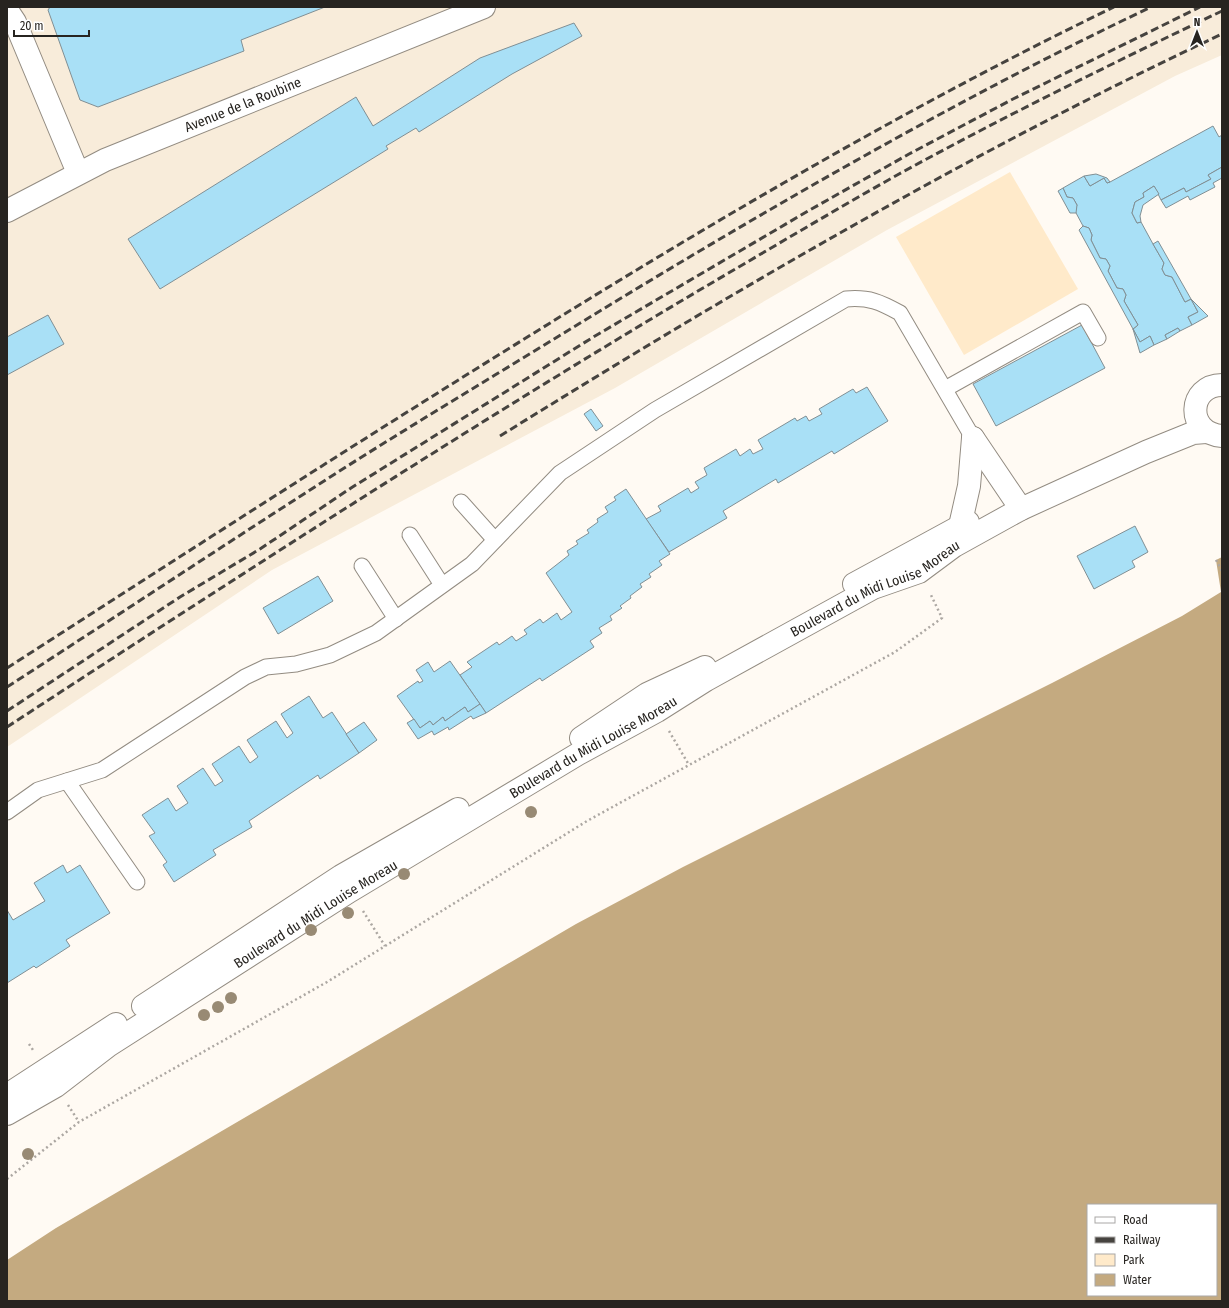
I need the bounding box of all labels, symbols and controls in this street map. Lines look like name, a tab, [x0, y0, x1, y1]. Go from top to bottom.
scale bar	[14, 12, 89, 38]
north arrow	[1177, 12, 1217, 52]
text: N	[1194, 16, 1200, 29]
text: 20 m	[20, 19, 44, 33]
street label: Avenue de la Roubine	[182, 73, 304, 136]
street label: Boulevard du Midi Louise Moreau	[787, 536, 962, 640]
street label: Boulevard du Midi Louise Moreau	[506, 692, 680, 802]
street label: Boulevard du Midi Louise Moreau	[230, 856, 400, 972]
legend	[1087, 1204, 1217, 1296]
text: Road	[1123, 1213, 1148, 1227]
text: Railway	[1123, 1233, 1161, 1247]
text: Park	[1123, 1253, 1145, 1267]
text: Water	[1123, 1273, 1152, 1287]

